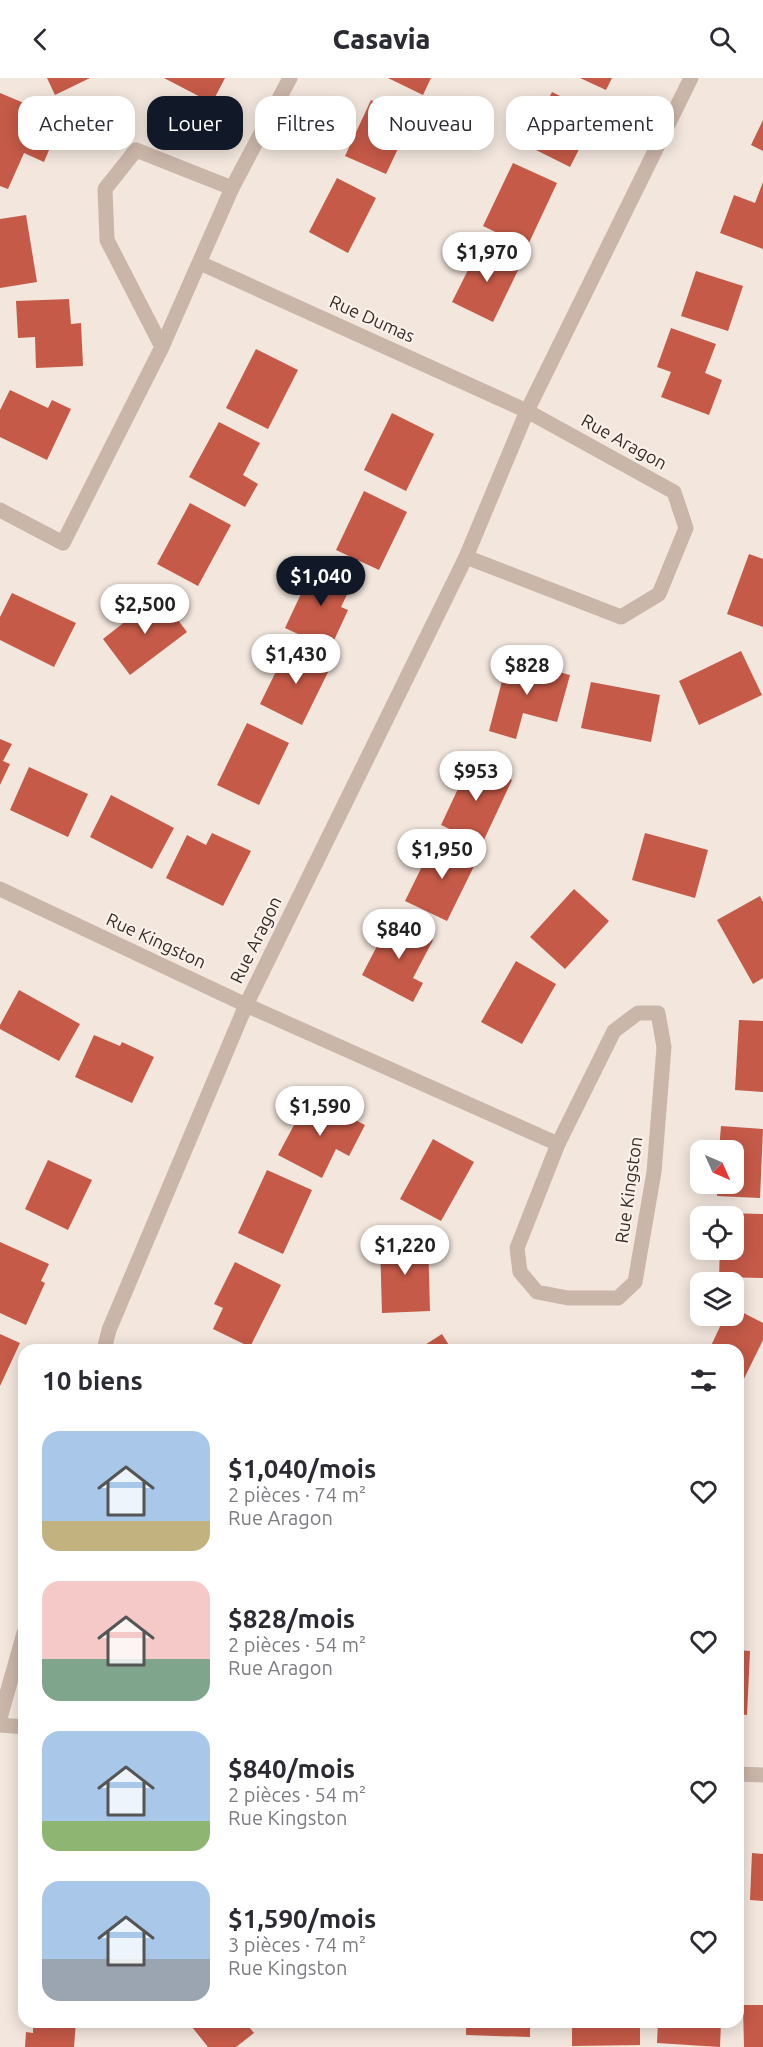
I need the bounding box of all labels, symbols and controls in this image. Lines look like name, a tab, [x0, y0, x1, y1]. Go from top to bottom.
icon: back	[24, 23, 57, 56]
icon: search	[706, 23, 739, 56]
text: Casavia	[333, 24, 430, 54]
chip: Acheter	[18, 96, 135, 150]
chip: Louer	[147, 96, 243, 150]
chip: Filtres	[255, 96, 356, 150]
chip: Nouveau	[368, 96, 494, 150]
chip: Appartement	[506, 96, 674, 150]
pin: $1,970	[438, 232, 536, 283]
text: $1,970	[456, 240, 518, 263]
street label: Rue Dumas	[327, 290, 418, 346]
street label: Rue Aragon	[578, 409, 671, 473]
pin: $1,040	[272, 556, 370, 607]
text: $1,040	[290, 564, 352, 587]
pin: $2,500	[96, 584, 194, 635]
text: $2,500	[114, 592, 176, 615]
pin: $1,430	[247, 634, 345, 685]
text: $1,430	[265, 642, 327, 665]
pin: $828	[491, 645, 563, 696]
text: $828	[504, 653, 550, 676]
pin: $953	[440, 751, 512, 802]
text: $953	[453, 759, 499, 782]
pin: $1,950	[393, 829, 491, 880]
text: $1,950	[411, 837, 473, 860]
street label: Rue Aragon	[225, 893, 285, 986]
street label: Rue Kingston	[103, 908, 209, 972]
pin: $840	[363, 909, 435, 960]
text: $840	[376, 917, 422, 940]
pin: $1,590	[271, 1086, 369, 1137]
text: $1,590	[289, 1094, 351, 1117]
street label: Rue Kingston	[611, 1135, 645, 1245]
north arrow	[690, 1140, 744, 1194]
map controls	[690, 1140, 744, 1326]
button: locate	[690, 1206, 744, 1260]
pin: $1,220	[356, 1225, 454, 1276]
text: $1,220	[374, 1233, 436, 1256]
button: layers	[690, 1272, 744, 1326]
icon: filters	[687, 1364, 720, 1397]
text: 10 biens	[42, 1366, 143, 1395]
text: $1,040/mois	[228, 1454, 376, 1483]
icon: home	[90, 1455, 162, 1527]
icon: heart	[687, 1475, 720, 1508]
text: 2 pièces · 74 m²	[228, 1483, 366, 1506]
text: Rue Aragon	[228, 1506, 333, 1529]
text: $828/mois	[228, 1604, 355, 1633]
icon: home	[90, 1605, 162, 1677]
icon: heart	[687, 1625, 720, 1658]
text: 2 pièces · 54 m²	[228, 1633, 366, 1656]
text: Rue Aragon	[228, 1656, 333, 1679]
text: $840/mois	[228, 1754, 355, 1783]
icon: home	[90, 1755, 162, 1827]
icon: heart	[687, 1775, 720, 1808]
text: 2 pièces · 54 m²	[228, 1783, 366, 1806]
text: Rue Kingston	[228, 1806, 347, 1829]
text: $1,590/mois	[228, 1904, 376, 1933]
icon: home	[90, 1905, 162, 1977]
icon: heart	[687, 1925, 720, 1958]
text: 3 pièces · 74 m²	[228, 1933, 366, 1956]
text: Rue Kingston	[228, 1956, 347, 1979]

